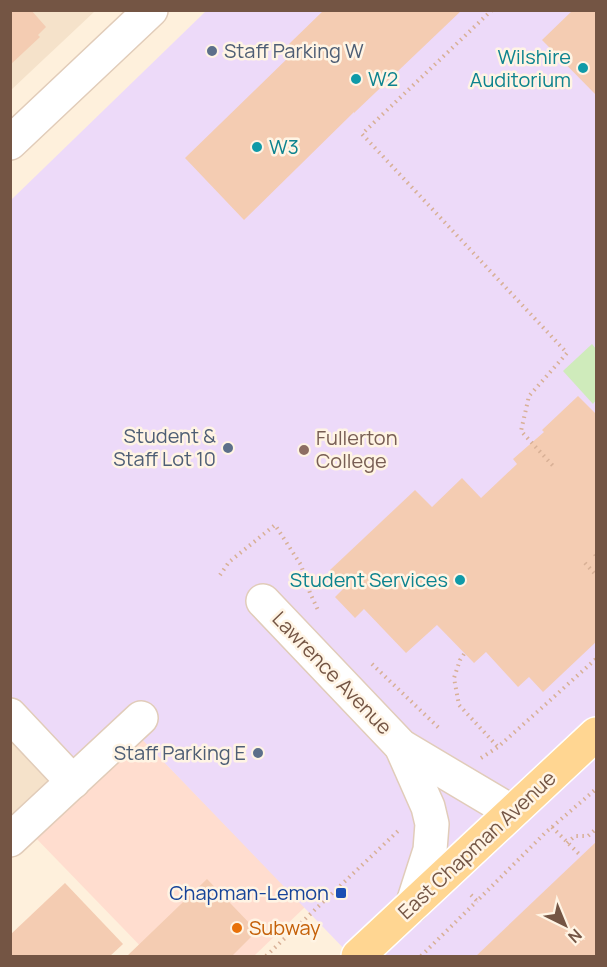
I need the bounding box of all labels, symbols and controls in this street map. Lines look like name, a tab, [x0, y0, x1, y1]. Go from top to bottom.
place label: Staff Parking W	[224, 37, 364, 64]
place label: Wilshire Auditorium	[470, 43, 571, 93]
marker: Staff Parking W	[205, 44, 219, 58]
marker: Wilshire Auditorium	[576, 61, 590, 75]
place label: W2	[368, 65, 398, 92]
marker: W2	[349, 72, 363, 86]
place label: W3	[269, 133, 299, 160]
marker: W3	[250, 140, 264, 154]
place label: Student & Staff Lot 10	[113, 422, 216, 472]
place label: Fullerton College	[316, 424, 398, 474]
marker: Student & Staff Lot 10	[221, 441, 235, 455]
marker: Fullerton College	[297, 443, 311, 457]
place label: Student Services	[290, 566, 448, 593]
marker: Student Services	[453, 573, 467, 587]
street label: Lawrence Avenue	[267, 605, 398, 740]
place label: Staff Parking E	[114, 739, 246, 766]
marker: Staff Parking E	[251, 746, 265, 760]
street label: East Chapman Avenue	[392, 764, 561, 925]
place label: Chapman-Lemon	[169, 879, 329, 906]
marker: Chapman-Lemon	[334, 886, 348, 900]
north arrow	[535, 895, 595, 955]
place label: Subway	[249, 914, 321, 941]
marker: Subway	[230, 921, 244, 935]
text: N	[564, 924, 587, 948]

